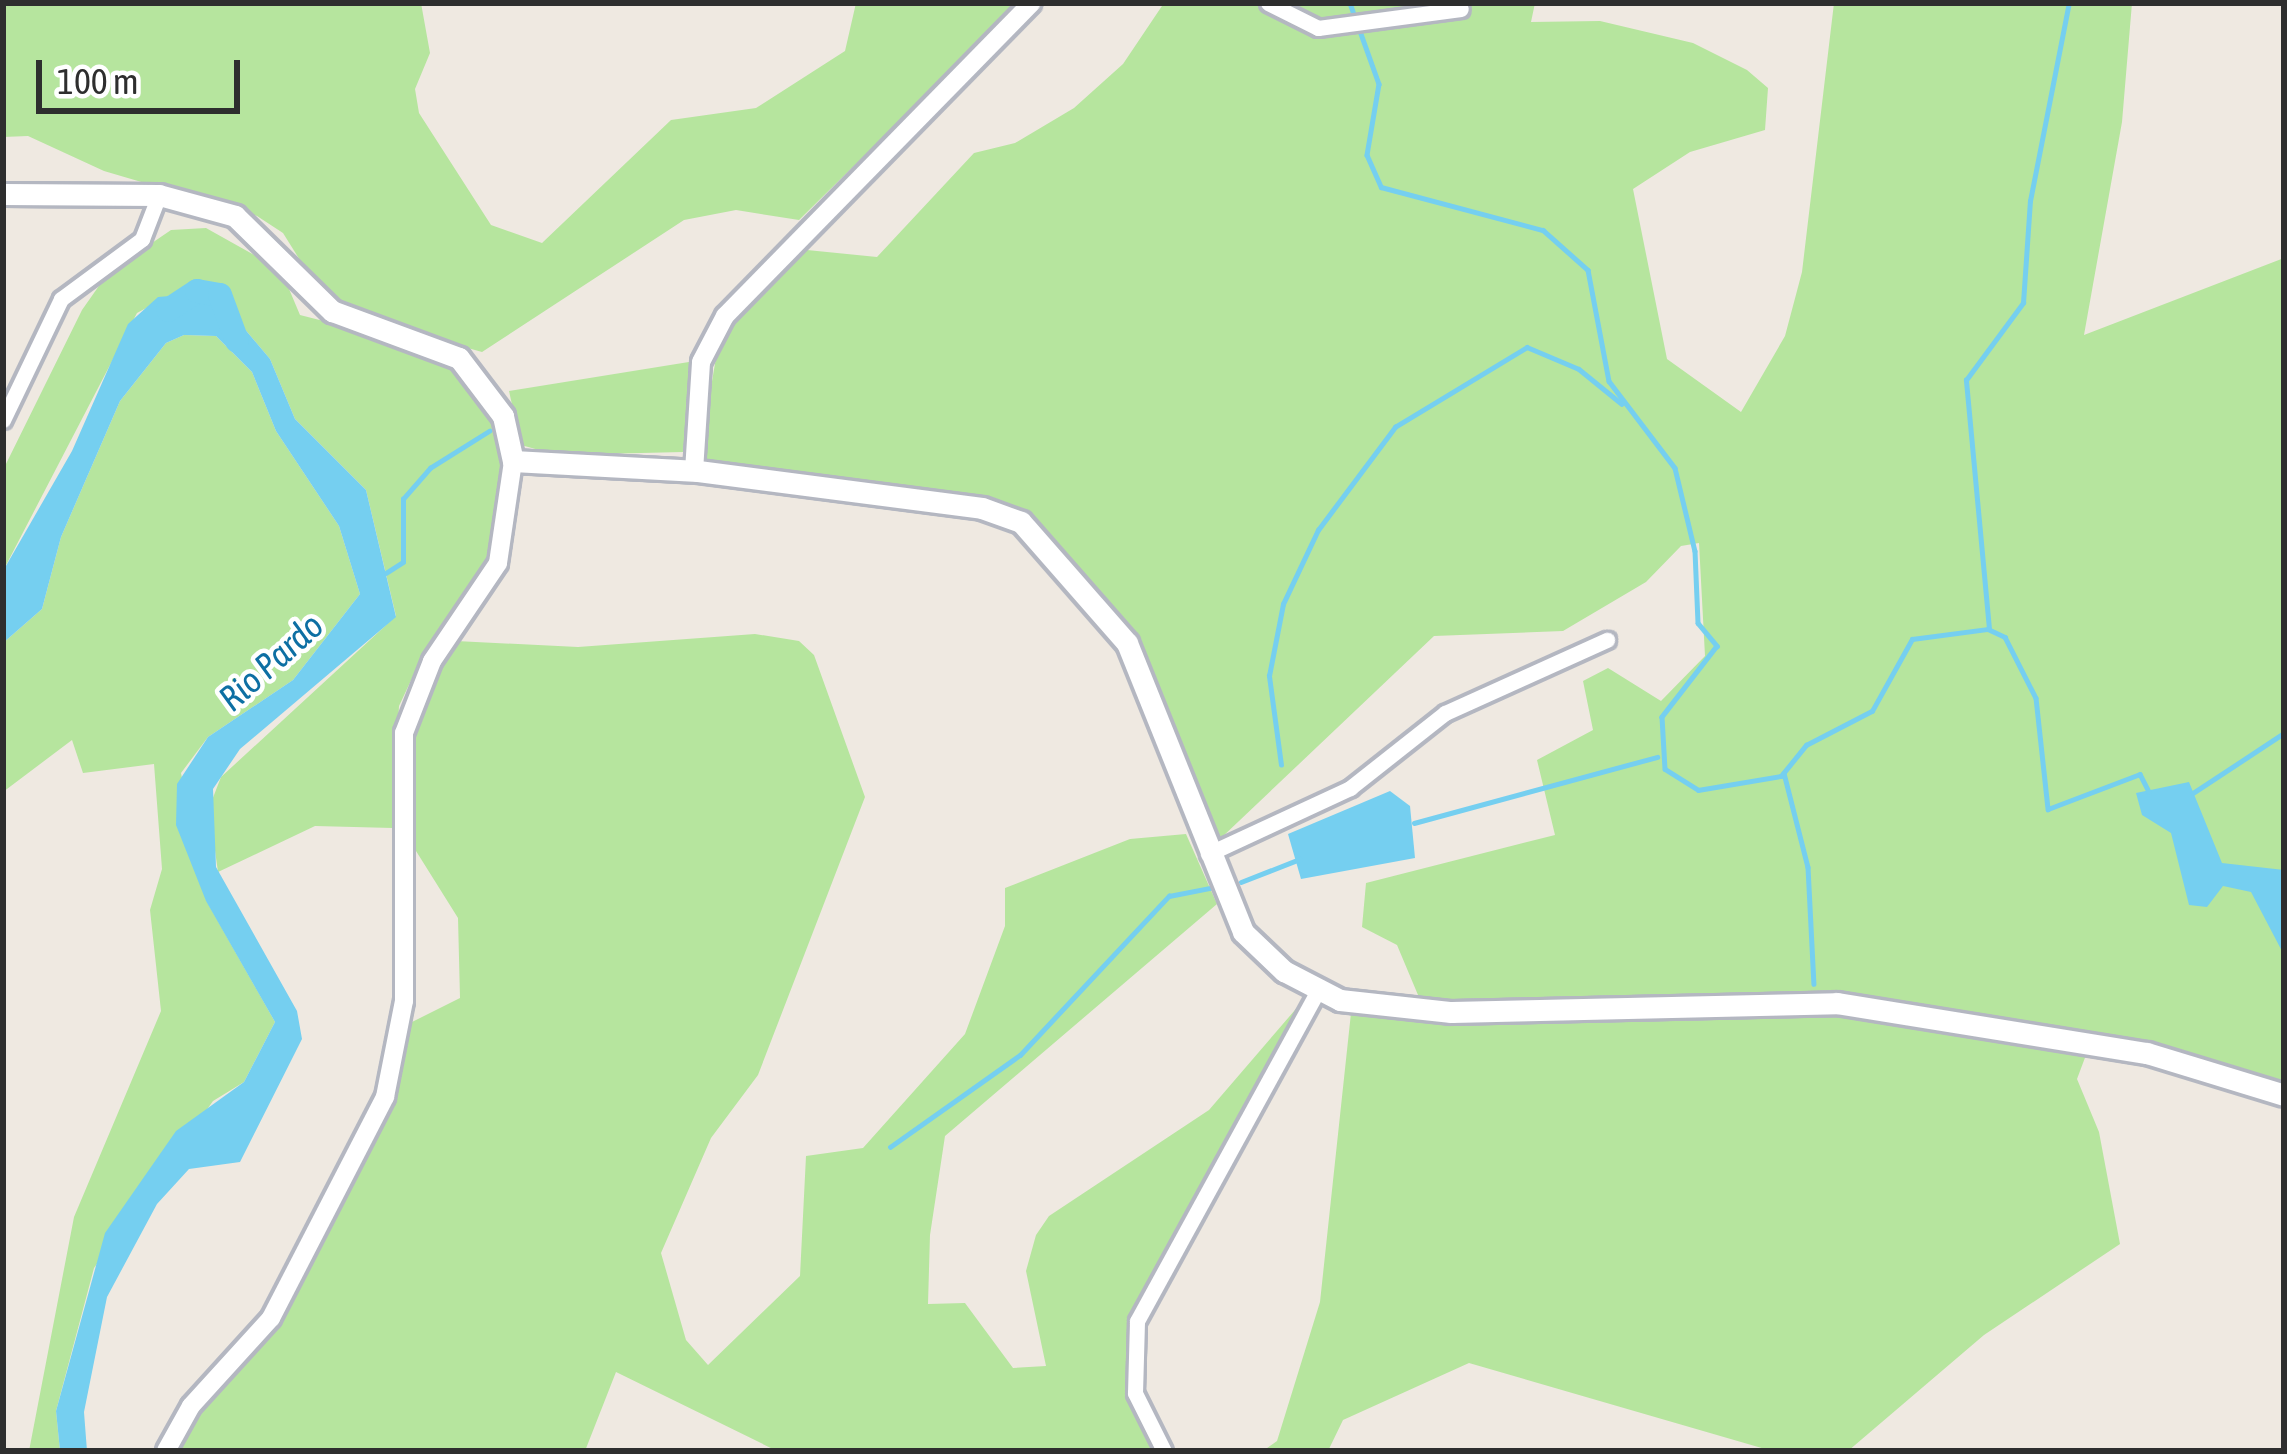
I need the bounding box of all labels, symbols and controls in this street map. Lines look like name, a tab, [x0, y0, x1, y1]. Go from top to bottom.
scale bar	[42, 36, 246, 110]
text: 100 m	[57, 60, 139, 102]
water label: Rio Pardo	[210, 604, 332, 720]

